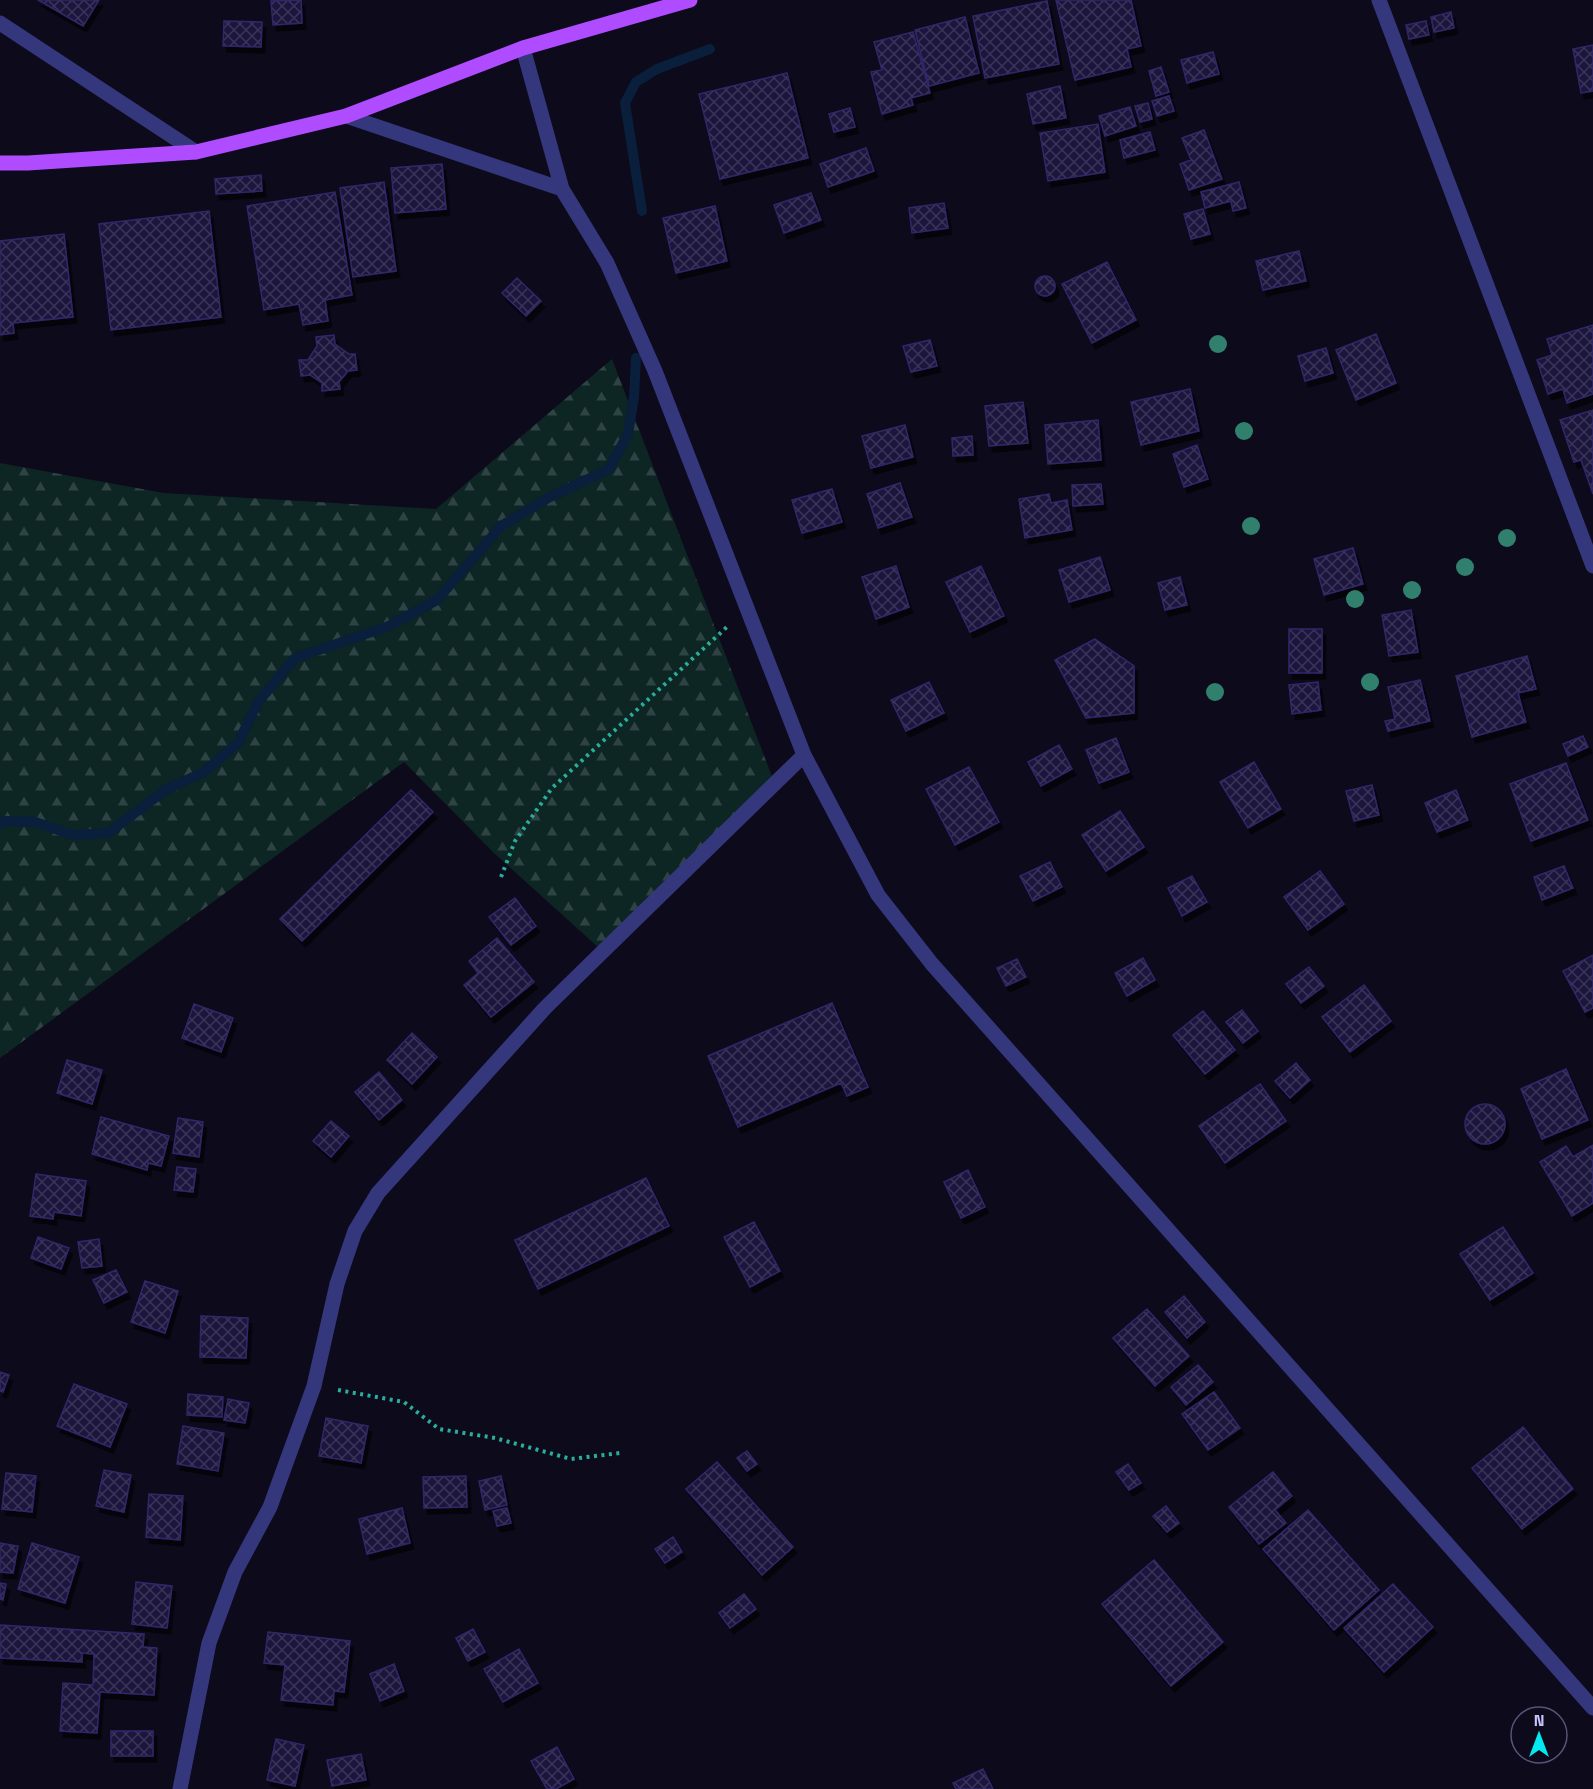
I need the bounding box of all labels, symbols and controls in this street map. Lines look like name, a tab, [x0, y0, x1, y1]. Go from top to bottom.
north arrow	[1509, 1705, 1569, 1765]
text: N	[1534, 1710, 1544, 1731]

